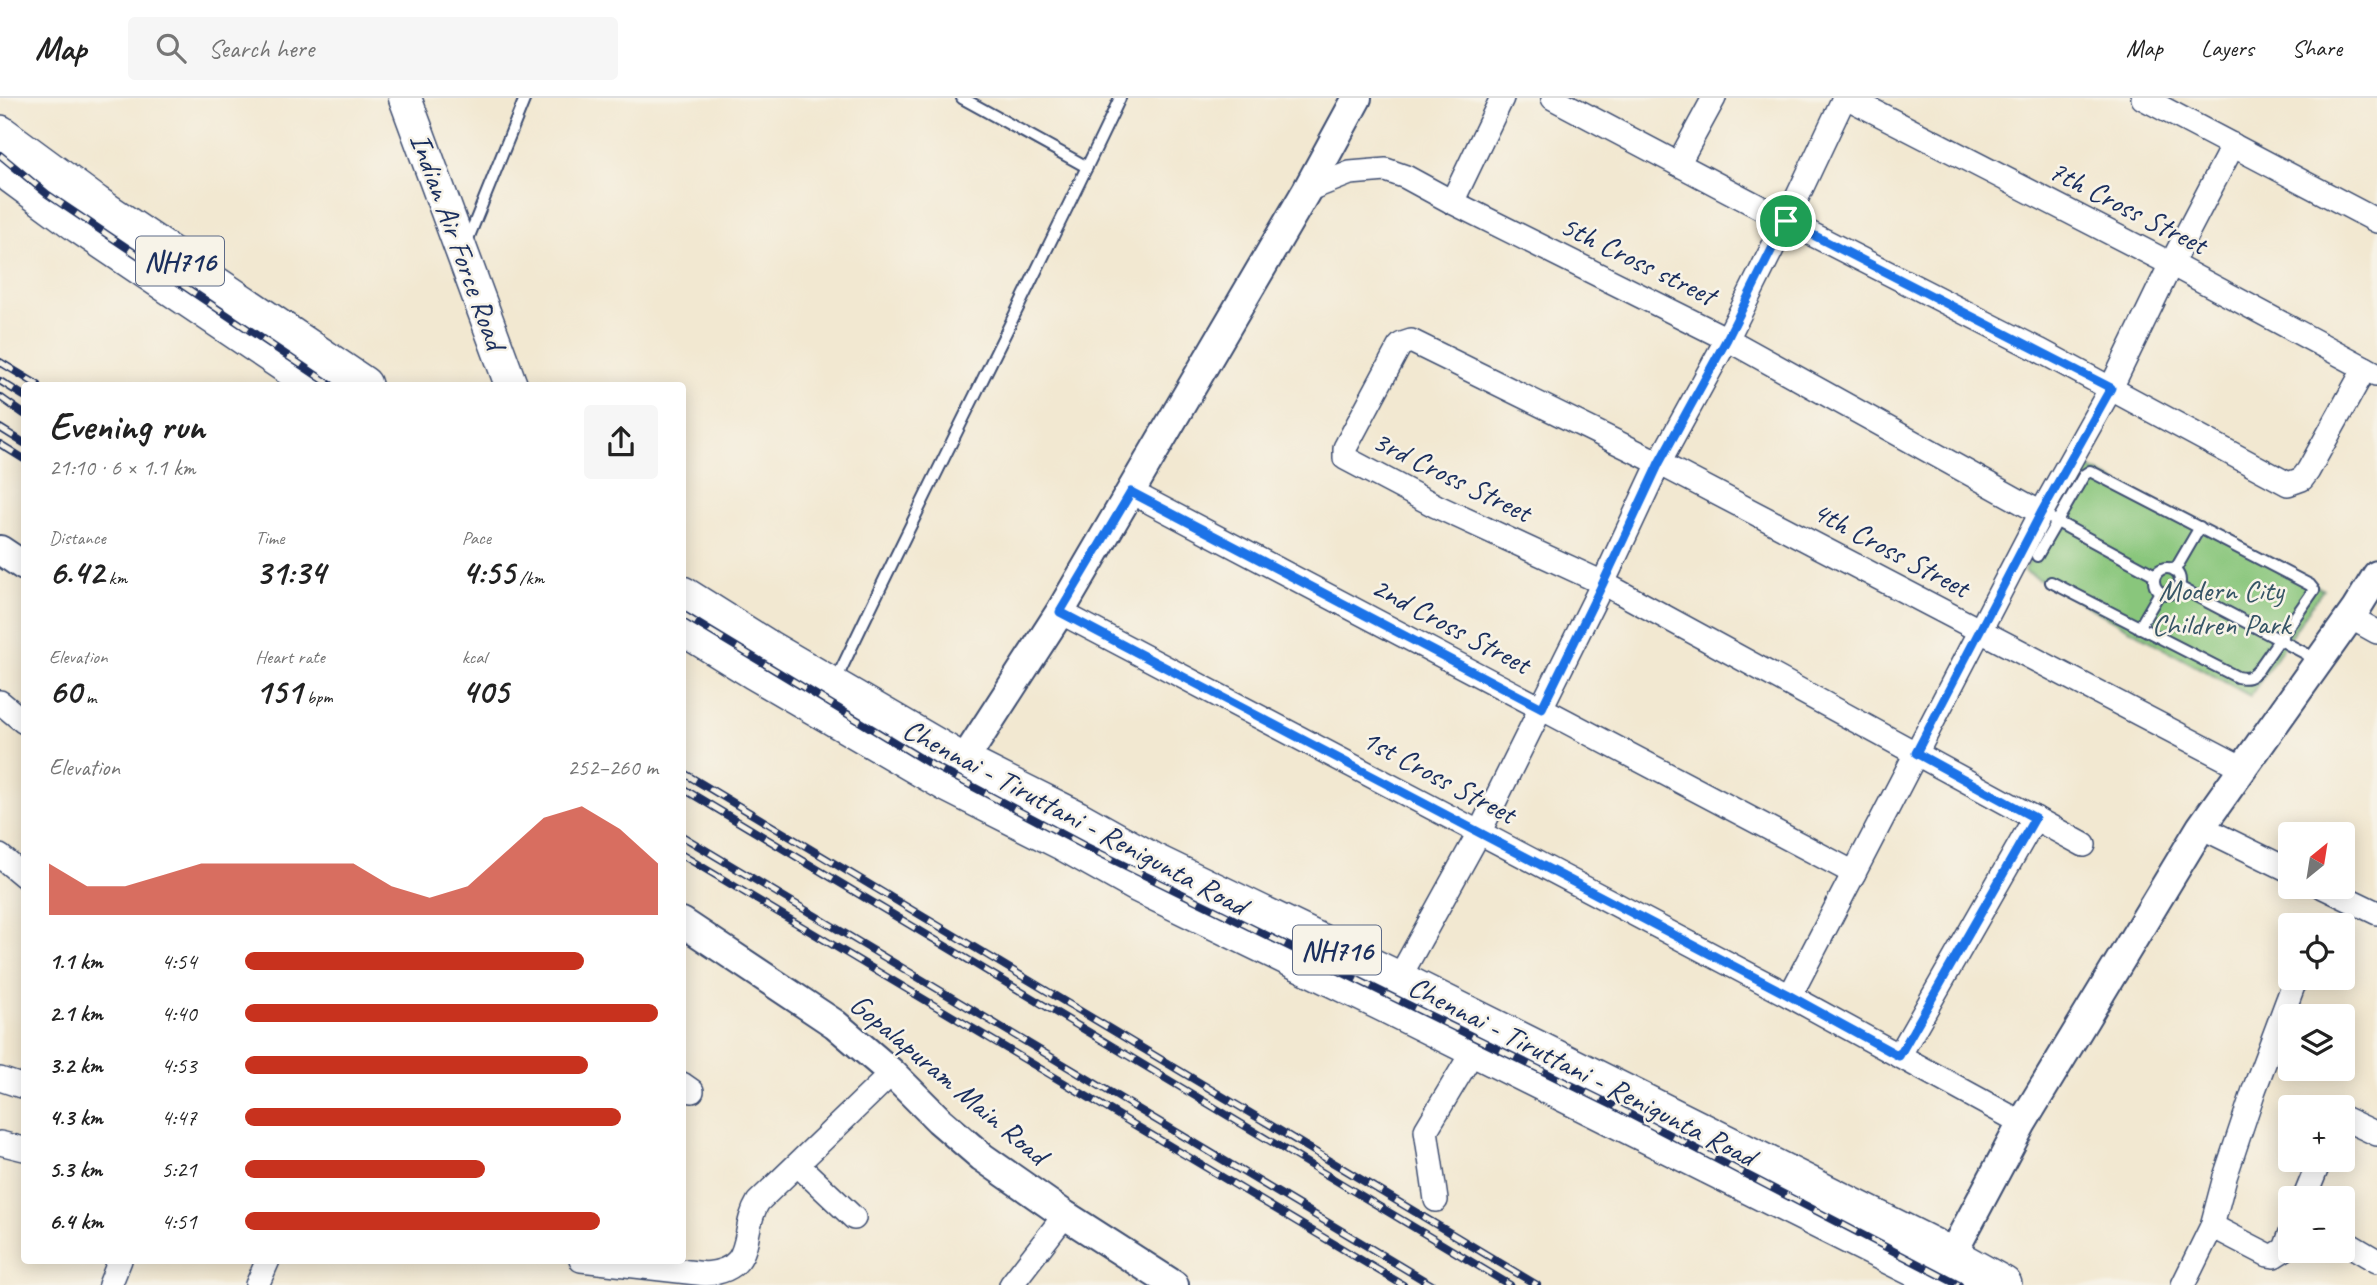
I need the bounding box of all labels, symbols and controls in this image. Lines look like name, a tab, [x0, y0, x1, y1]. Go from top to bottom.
search box	[128, 17, 618, 80]
text: Map	[35, 27, 86, 69]
icon: search	[152, 29, 190, 67]
text: Search here	[208, 32, 314, 65]
text: Map	[2126, 33, 2163, 63]
text: Layers	[2201, 33, 2254, 63]
text: Share	[2292, 33, 2342, 63]
street label: Indian Air Force Road	[401, 128, 516, 358]
street label: 7th Cross Street	[2043, 151, 2216, 264]
pin	[1756, 191, 1816, 251]
icon: arrive	[1767, 202, 1805, 240]
street label: 5th Cross street	[1554, 206, 1725, 316]
road number: NH716	[136, 236, 224, 286]
text: Evening run	[49, 403, 205, 450]
button: share	[584, 405, 658, 479]
street label: 3rd Cross Street	[1367, 421, 1540, 532]
text: 21:10 · 6 × 1.1 km	[49, 453, 195, 482]
street label: 4th Cross Street	[1806, 492, 1979, 608]
text: Distance	[49, 526, 106, 550]
text: Time	[255, 526, 284, 550]
text: Pace	[462, 526, 491, 550]
text: 6.42	[49, 550, 104, 595]
text: 31:34	[255, 550, 325, 595]
text: 4:55	[462, 550, 515, 595]
text: km	[104, 566, 127, 590]
text: /km	[515, 566, 544, 590]
street label: 2nd Cross Street	[1365, 567, 1539, 684]
park label: Modern City Children Park	[2152, 571, 2292, 643]
text: Elevation	[49, 645, 107, 669]
text: Heart rate	[255, 645, 325, 669]
text: kcal	[462, 645, 487, 669]
text: 60	[49, 669, 81, 714]
text: 151	[255, 669, 302, 714]
text: 405	[462, 669, 508, 714]
text: m	[81, 685, 97, 709]
text: bpm	[302, 685, 333, 709]
street label: Chennai - Tiruttani - Renigunta Road	[896, 710, 1257, 926]
street label: 1st Cross Street	[1355, 720, 1525, 834]
text: Elevation	[49, 753, 120, 782]
text: 252–260 m	[567, 753, 658, 782]
north arrow	[2278, 822, 2356, 900]
map controls	[2278, 822, 2355, 1263]
button: locate	[2278, 913, 2355, 990]
road number: NH716	[1293, 926, 1381, 974]
text: 1.1 km	[49, 947, 103, 976]
text: 4:54	[161, 947, 197, 976]
street label: Chennai - Tiruttani - Renigunta Road	[1402, 967, 1766, 1177]
street label: Gopalapuram Main Road	[842, 985, 1059, 1176]
text: 2.1 km	[49, 999, 103, 1028]
text: 4:40	[161, 999, 197, 1028]
button: layers	[2278, 1004, 2355, 1081]
text: 3.2 km	[49, 1051, 103, 1080]
text: 4:53	[161, 1051, 197, 1080]
button: +	[2278, 1095, 2355, 1172]
text: 4.3 km	[49, 1103, 103, 1132]
text: 4:47	[161, 1103, 197, 1132]
text: 5.3 km	[49, 1155, 102, 1184]
text: 5:21	[161, 1155, 197, 1184]
button: −	[2278, 1186, 2355, 1263]
text: 6.4 km	[49, 1207, 103, 1236]
text: 4:51	[161, 1207, 197, 1236]

